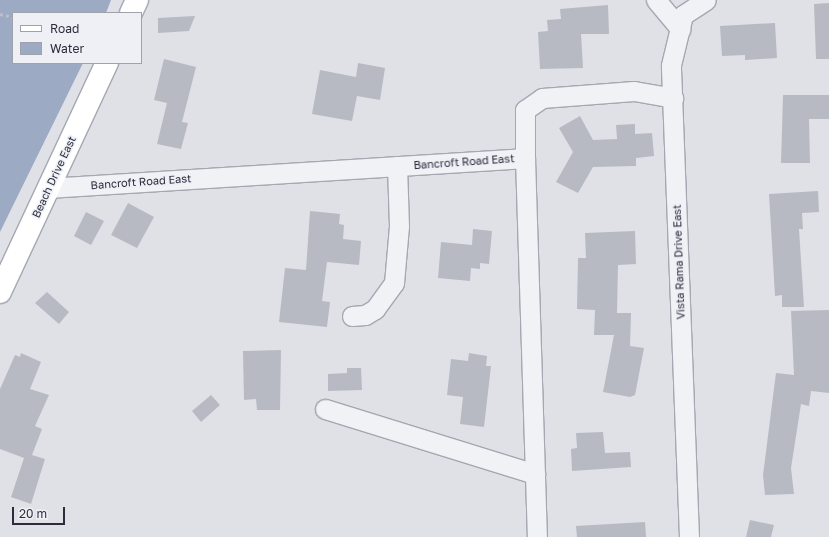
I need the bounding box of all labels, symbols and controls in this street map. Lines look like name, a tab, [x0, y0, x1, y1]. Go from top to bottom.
legend	[12, 12, 142, 64]
text: Road	[50, 21, 79, 36]
text: Water	[50, 41, 84, 56]
street label: Beach Drive East	[29, 134, 79, 220]
street label: Bancroft Road East	[413, 152, 515, 172]
street label: Bancroft Road East	[90, 172, 192, 192]
street label: Vista Rama Drive East	[670, 204, 688, 320]
scale bar	[14, 499, 67, 525]
text: 20 m	[19, 506, 47, 521]

